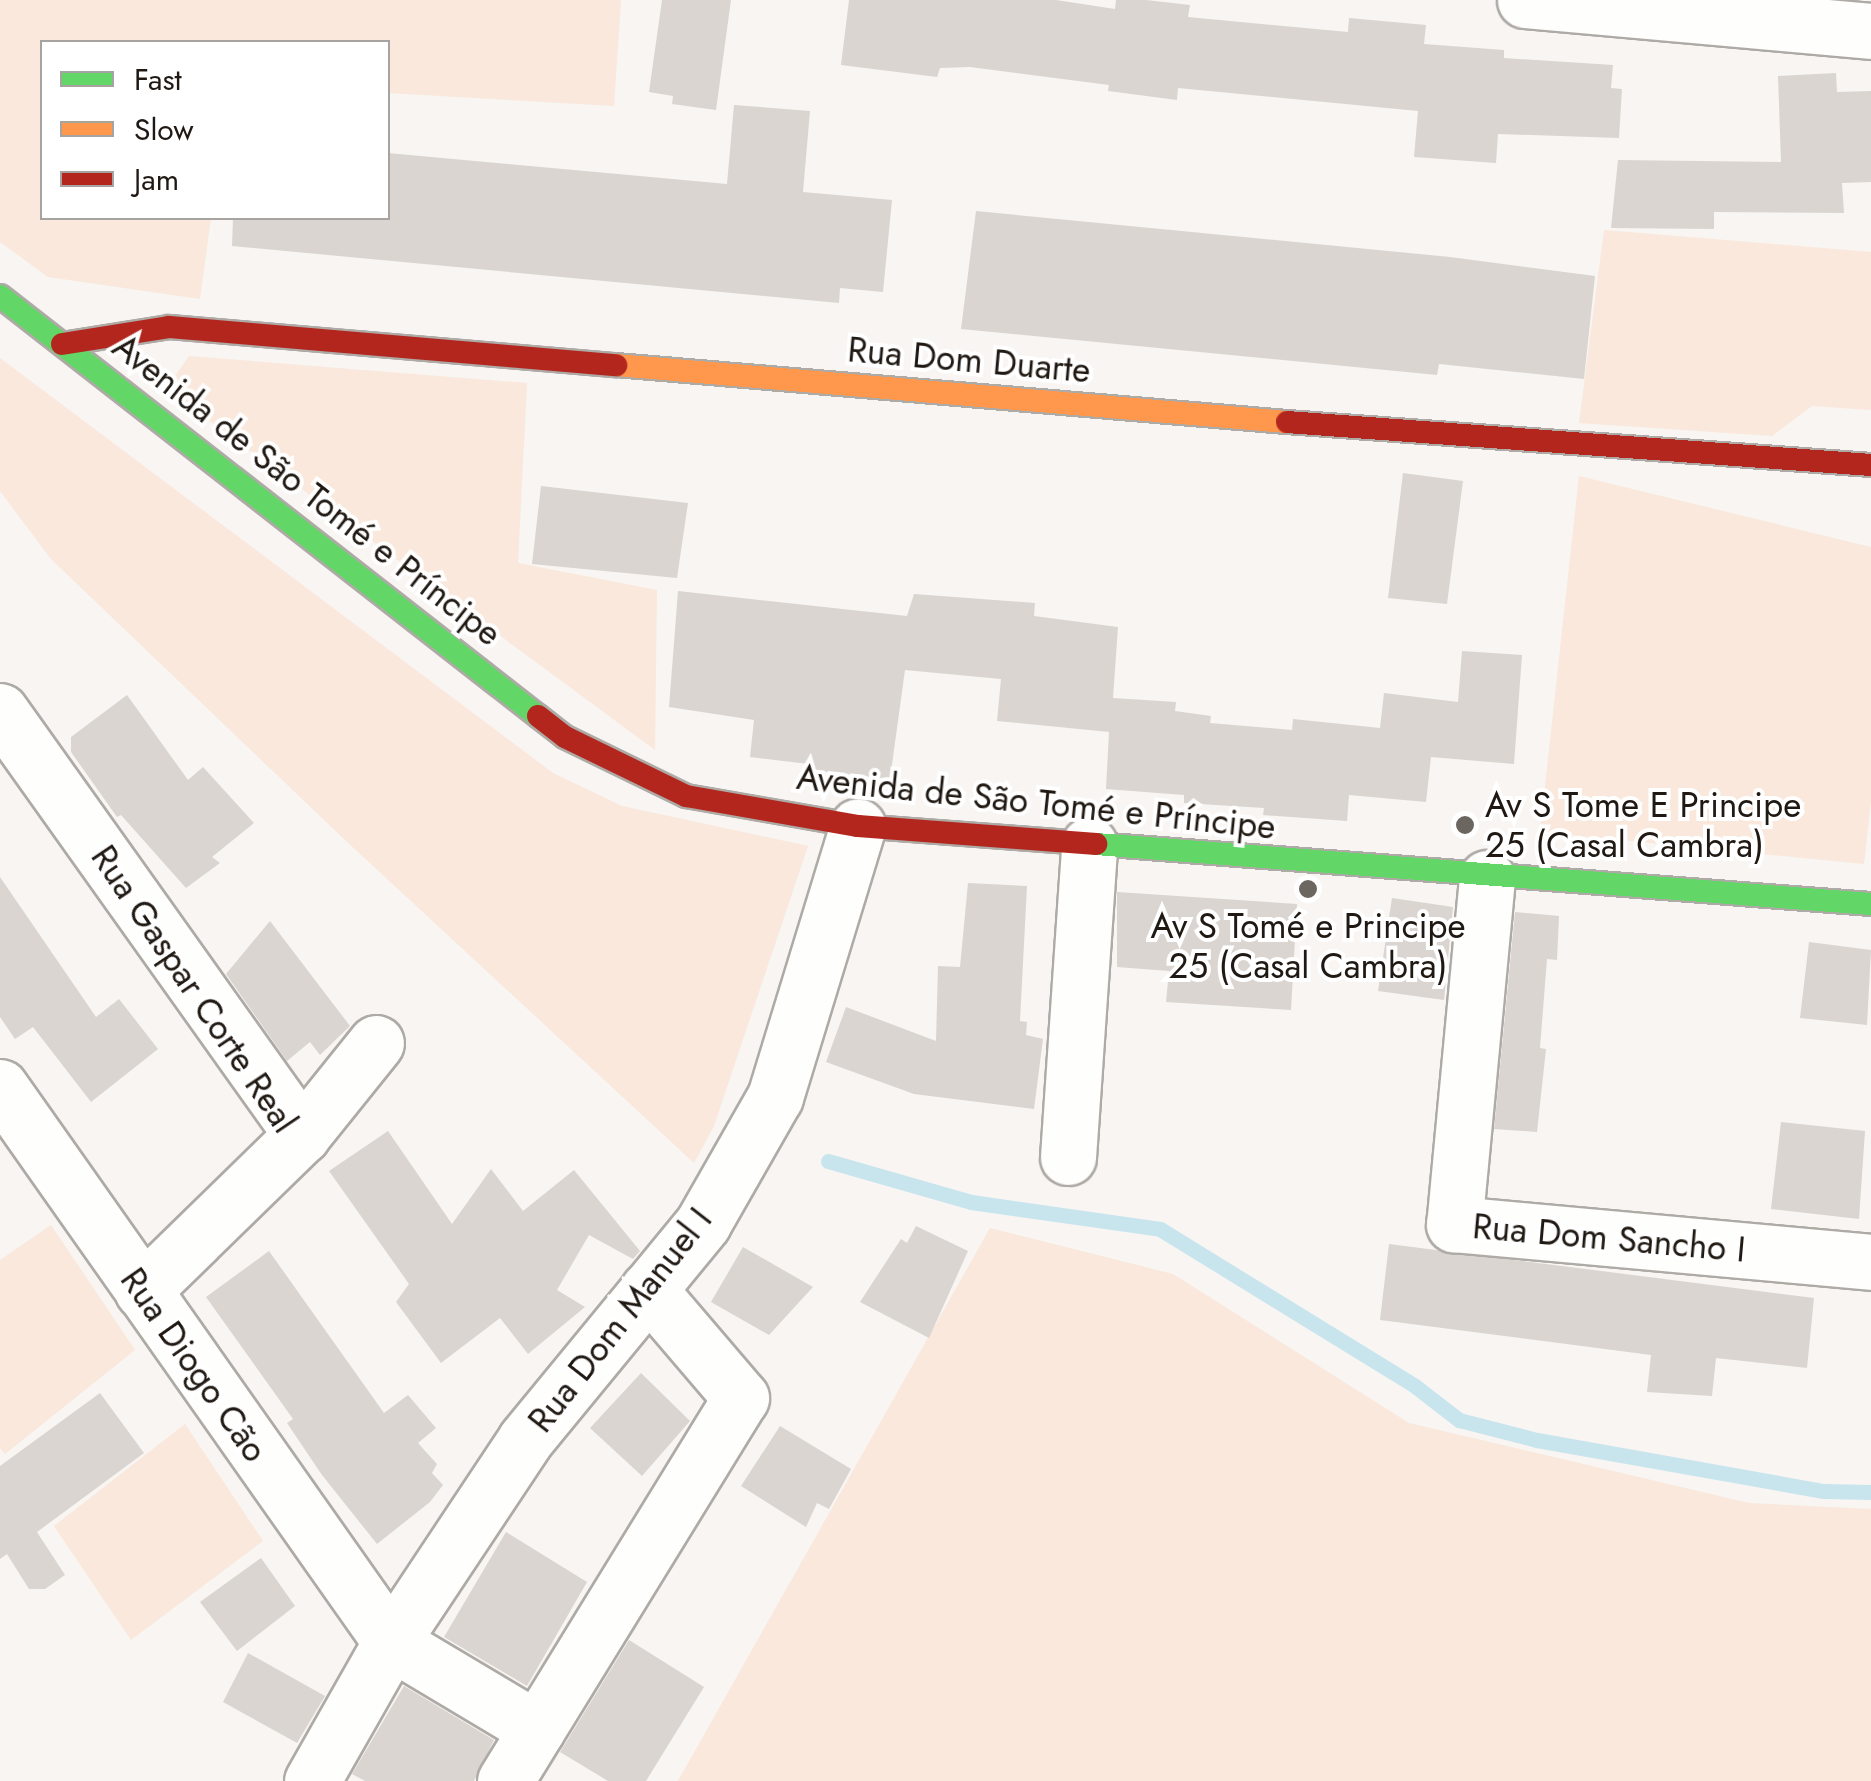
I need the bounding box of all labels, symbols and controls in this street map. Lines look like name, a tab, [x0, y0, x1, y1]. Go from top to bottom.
legend	[40, 40, 390, 220]
text: Fast	[134, 58, 182, 101]
text: Slow	[134, 108, 194, 151]
text: Jam	[134, 158, 179, 201]
street label: Avenida de São Tomé e Príncipe	[104, 325, 510, 655]
street label: Rua Dom Duarte	[846, 328, 1092, 392]
street label: Avenida de São Tomé e Príncipe	[794, 756, 1278, 848]
place label: Av S Tome E Principe 25 (Casal Cambra)	[1485, 784, 1801, 866]
marker: Av S Tome E Principe 25 (Casal Cambra)	[1454, 814, 1476, 836]
street label: Rua Gaspar Corte Real	[82, 837, 306, 1141]
marker: Av S Tomé e Principe 25 (Casal Cambra)	[1297, 878, 1319, 900]
place label: Av S Tomé e Principe 25 (Casal Cambra)	[1151, 905, 1465, 987]
street label: Rua Dom Manuel I	[519, 1199, 721, 1441]
street label: Rua Dom Sancho I	[1471, 1205, 1747, 1271]
street label: Rua Diogo Cão	[112, 1260, 276, 1470]

